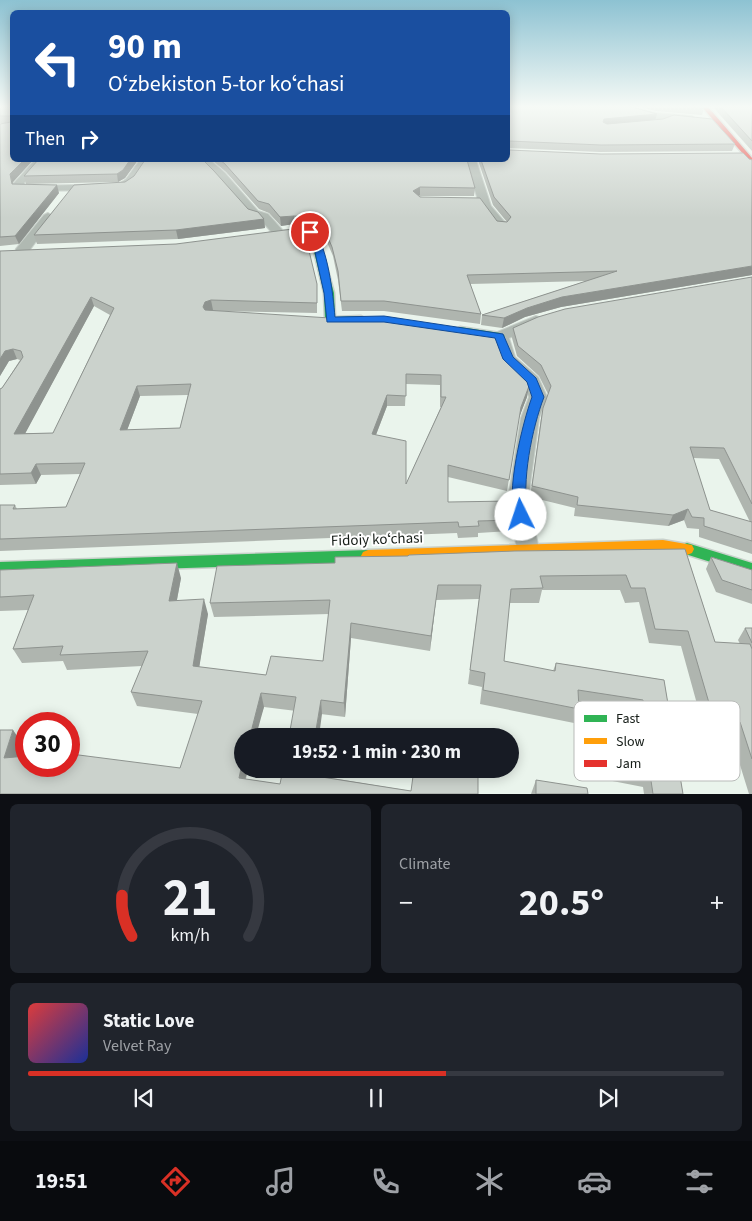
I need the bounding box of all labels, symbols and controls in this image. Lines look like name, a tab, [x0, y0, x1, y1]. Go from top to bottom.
text: 90 m	[108, 22, 182, 72]
icon: left	[25, 30, 90, 95]
text: Oʻzbekiston 5-tor koʻchasi	[108, 68, 344, 100]
icon: right	[75, 125, 103, 153]
text: Then	[25, 126, 65, 153]
pin	[289, 211, 331, 253]
icon: arrive	[296, 218, 324, 246]
position arrow	[494, 488, 546, 540]
street label: Fidoiy koʻchasi	[331, 527, 423, 552]
legend	[574, 701, 740, 781]
text: Fast	[616, 709, 640, 729]
speed limit sign: 30	[15, 712, 80, 777]
text: Slow	[616, 732, 645, 752]
text: 19:52 · 1 min · 230 m	[292, 739, 461, 766]
text: Jam	[616, 754, 641, 774]
text: Climate	[399, 853, 450, 875]
text: 21	[163, 862, 218, 936]
text: 20.5°	[519, 876, 604, 930]
text: −	[399, 883, 413, 923]
text: +	[710, 883, 724, 923]
text: km/h	[171, 923, 210, 948]
text: Static Love	[103, 1008, 194, 1035]
text: Velvet Ray	[103, 1035, 171, 1057]
icon: previous	[130, 1084, 158, 1112]
icon: pause	[362, 1084, 390, 1112]
icon: next	[594, 1084, 622, 1112]
icon: directions	[158, 1164, 193, 1199]
icon: music	[263, 1164, 298, 1199]
icon: phone	[368, 1164, 403, 1199]
icon: climate	[472, 1164, 507, 1199]
icon: car	[577, 1164, 612, 1199]
icon: filters	[682, 1164, 717, 1199]
text: 19:51	[35, 1165, 88, 1197]

